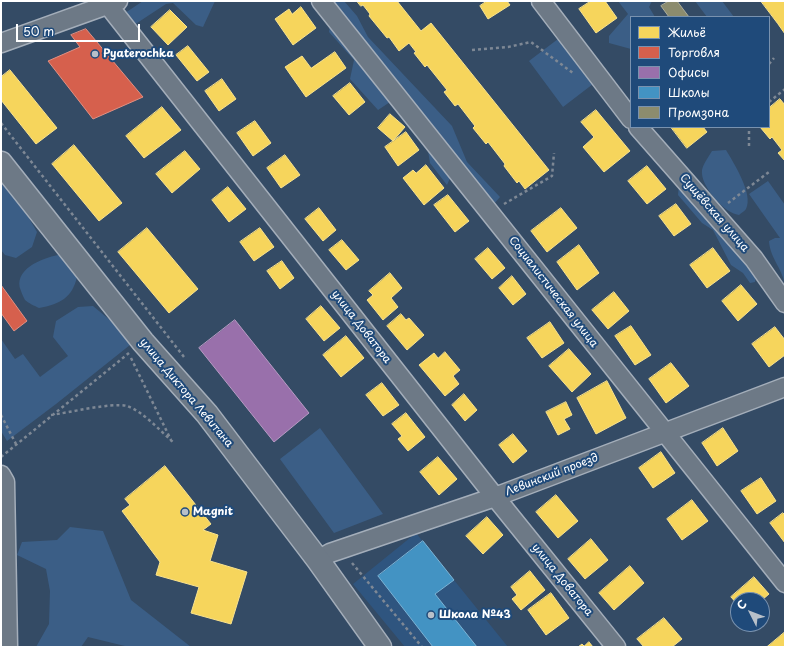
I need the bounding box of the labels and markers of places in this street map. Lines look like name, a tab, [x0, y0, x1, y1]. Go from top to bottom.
place label: Pyaterochka	[103, 47, 174, 61]
marker: Pyaterochka	[90, 49, 100, 59]
place label: Magnit	[193, 505, 233, 519]
marker: Magnit	[180, 507, 190, 517]
place label: Школа №43	[439, 608, 511, 622]
marker: Школа №43	[426, 610, 436, 620]

